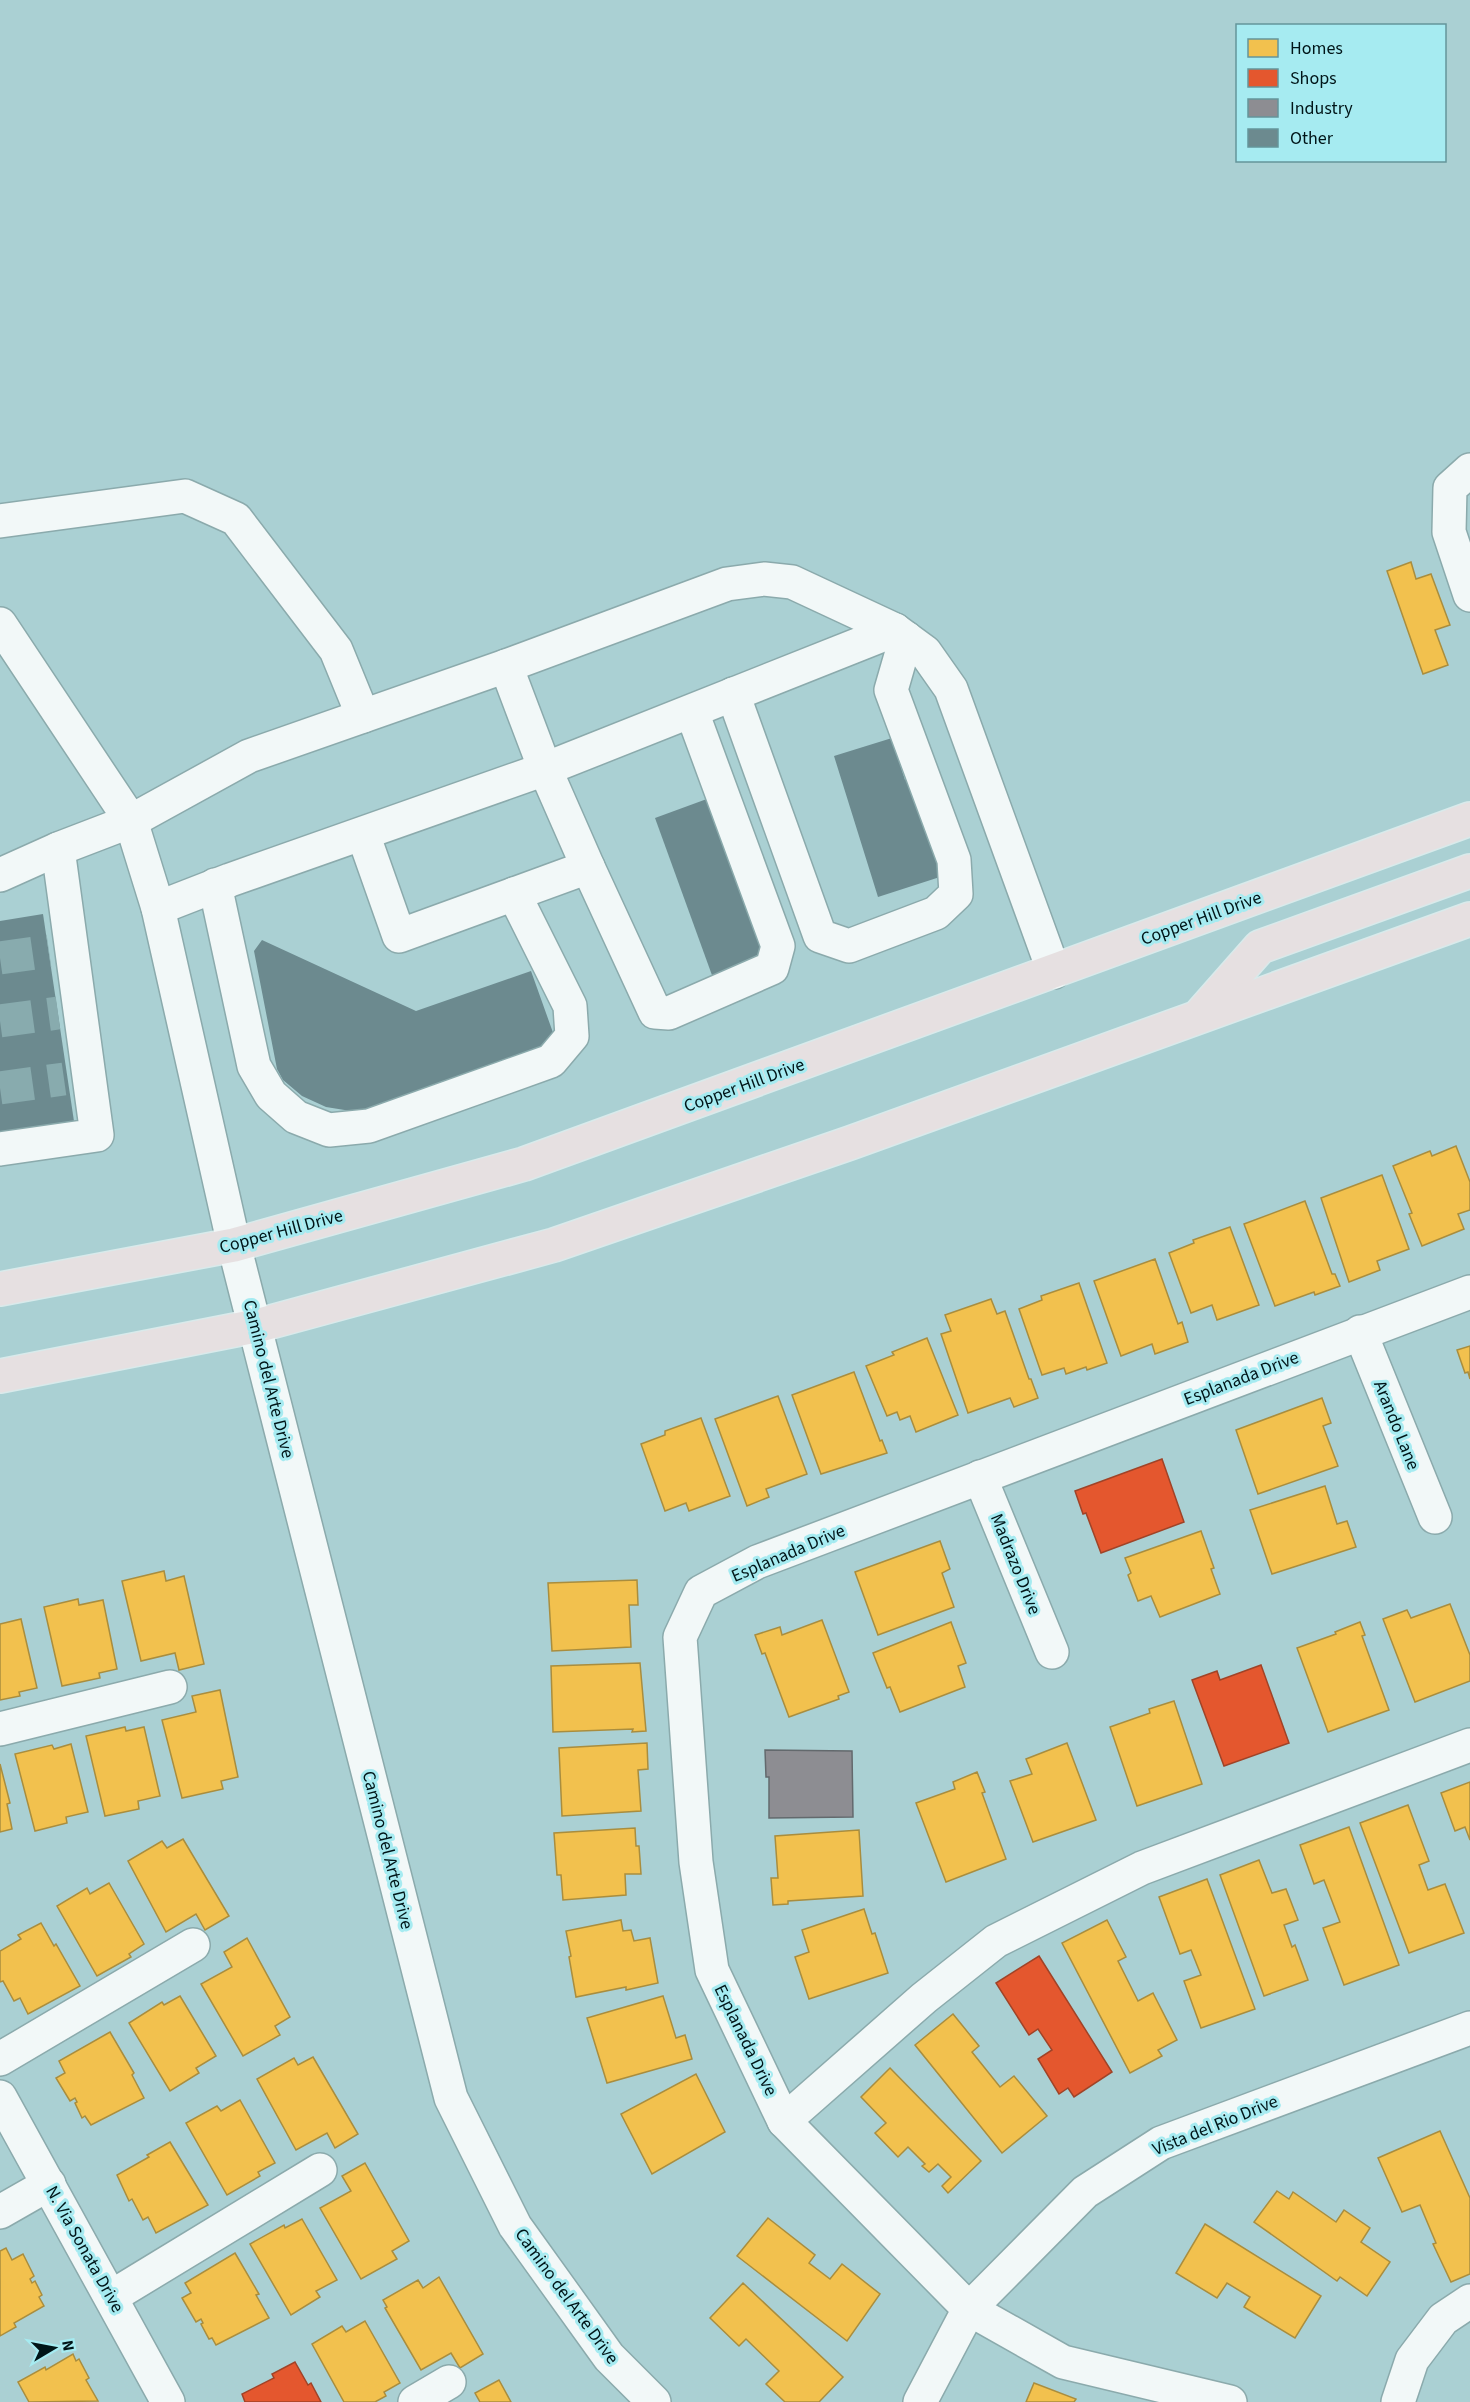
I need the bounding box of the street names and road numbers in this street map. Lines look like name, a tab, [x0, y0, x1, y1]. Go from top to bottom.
street label: Copper Hill Drive	[1137, 885, 1265, 952]
street label: Copper Hill Drive	[680, 1052, 808, 1119]
street label: Copper Hill Drive	[217, 1203, 346, 1260]
street label: Camino del Arte Drive	[237, 1297, 300, 1461]
street label: Esplanada Drive	[1180, 1345, 1302, 1412]
street label: Arando Lane	[1367, 1377, 1426, 1474]
street label: Madrazo Drive	[984, 1510, 1047, 1618]
street label: Esplanada Drive	[727, 1518, 849, 1589]
street label: Camino del Arte Drive	[356, 1768, 419, 1932]
street label: Esplanada Drive	[708, 1980, 783, 2100]
street label: Vista del Rio Drive	[1149, 2089, 1282, 2162]
street label: N. Via Sonata Drive	[39, 2181, 130, 2317]
street label: Camino del Arte Drive	[509, 2223, 624, 2369]

